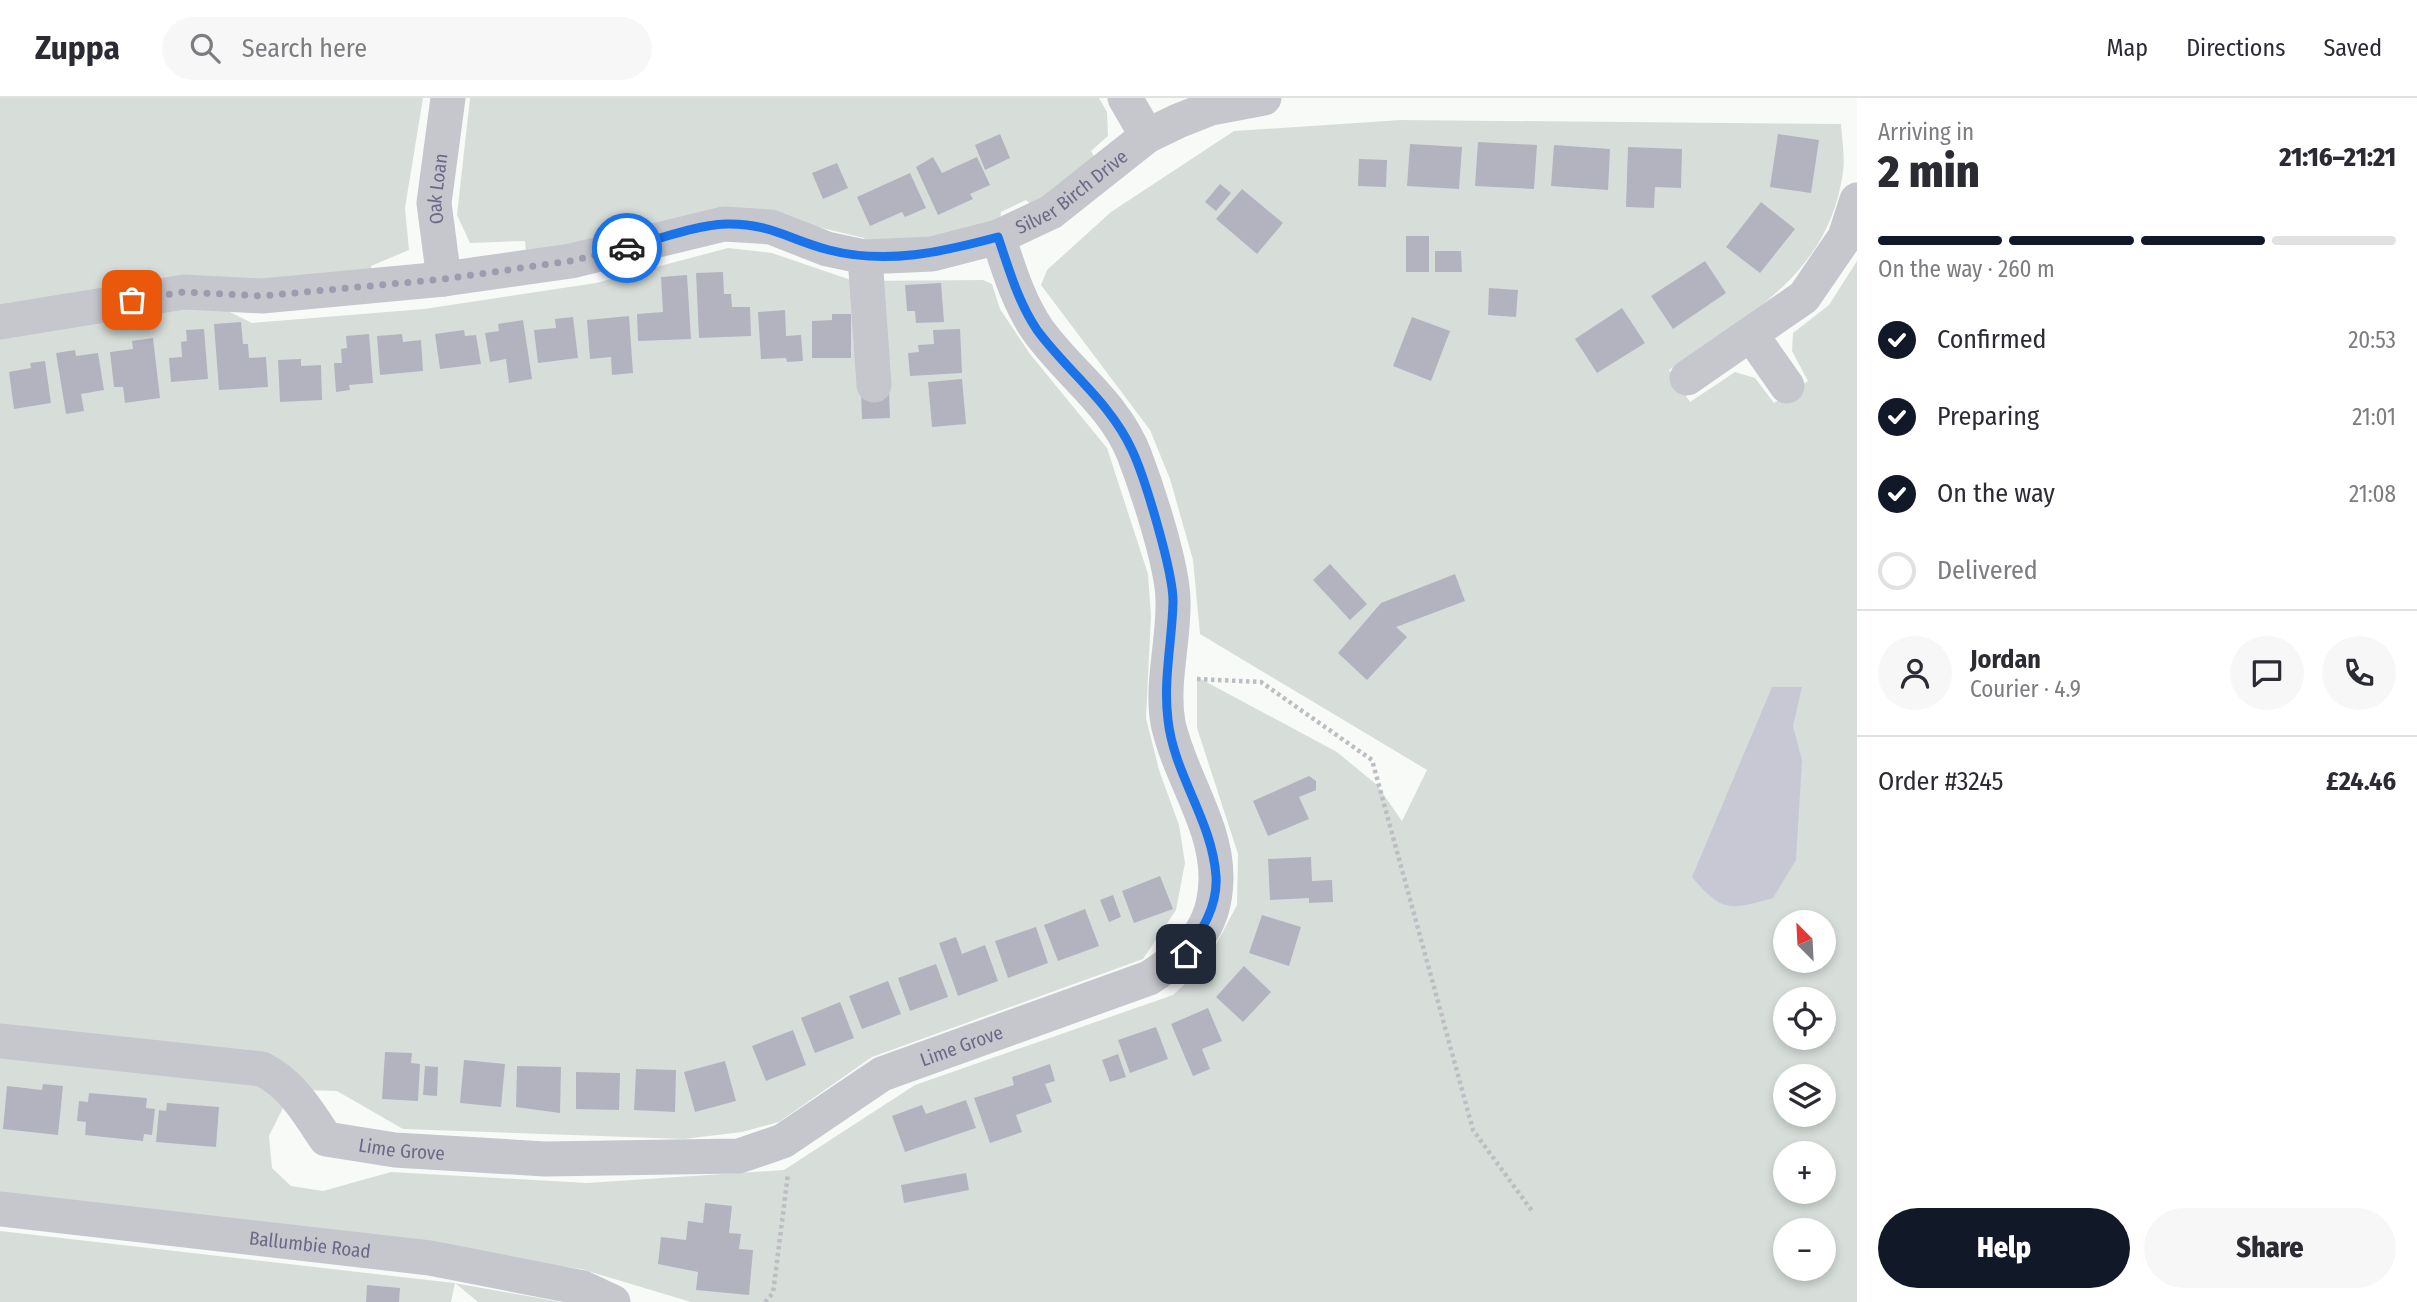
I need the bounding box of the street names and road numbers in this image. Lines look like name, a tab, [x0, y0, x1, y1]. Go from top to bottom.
street label: Silver Birch Drive	[1012, 145, 1132, 239]
street label: Oak Loan	[423, 152, 452, 226]
street label: Lime Grove	[917, 1020, 1006, 1071]
street label: Lime Grove	[357, 1133, 445, 1164]
street label: Ballumbie Road	[248, 1226, 372, 1263]

